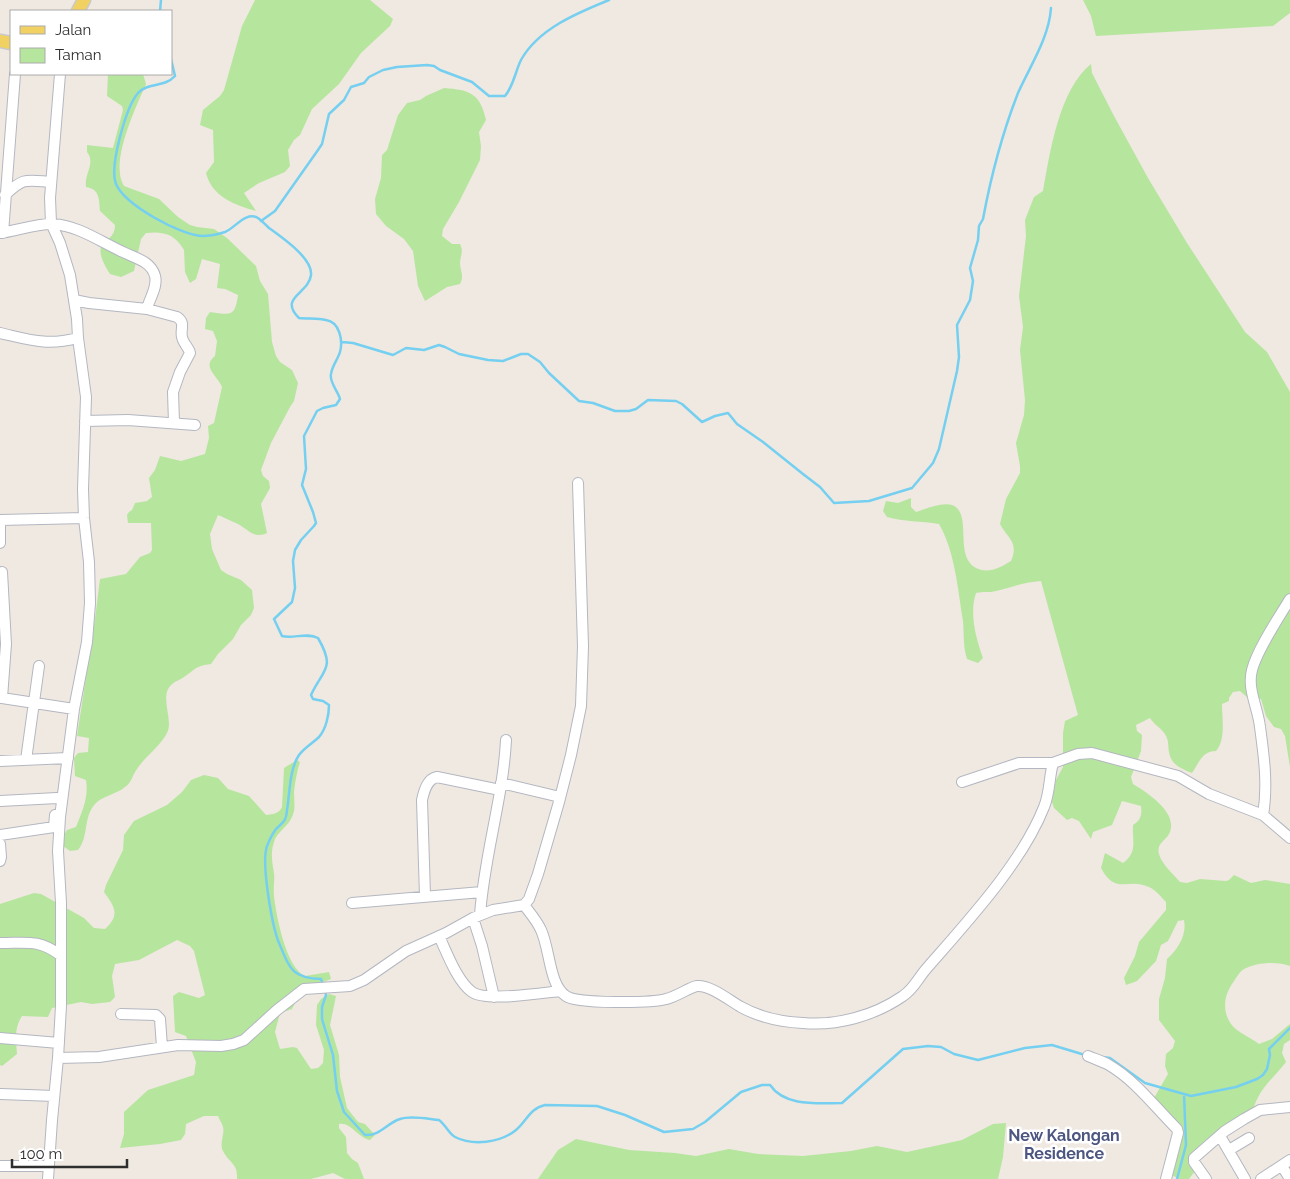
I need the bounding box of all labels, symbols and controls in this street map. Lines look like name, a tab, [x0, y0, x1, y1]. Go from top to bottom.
legend	[10, 10, 172, 75]
text: Jalan	[55, 21, 91, 39]
text: Taman	[55, 46, 101, 64]
district label: New Kalongan Residence	[1008, 1126, 1120, 1163]
scale bar	[12, 1136, 128, 1168]
text: 100 m	[20, 1145, 62, 1163]

